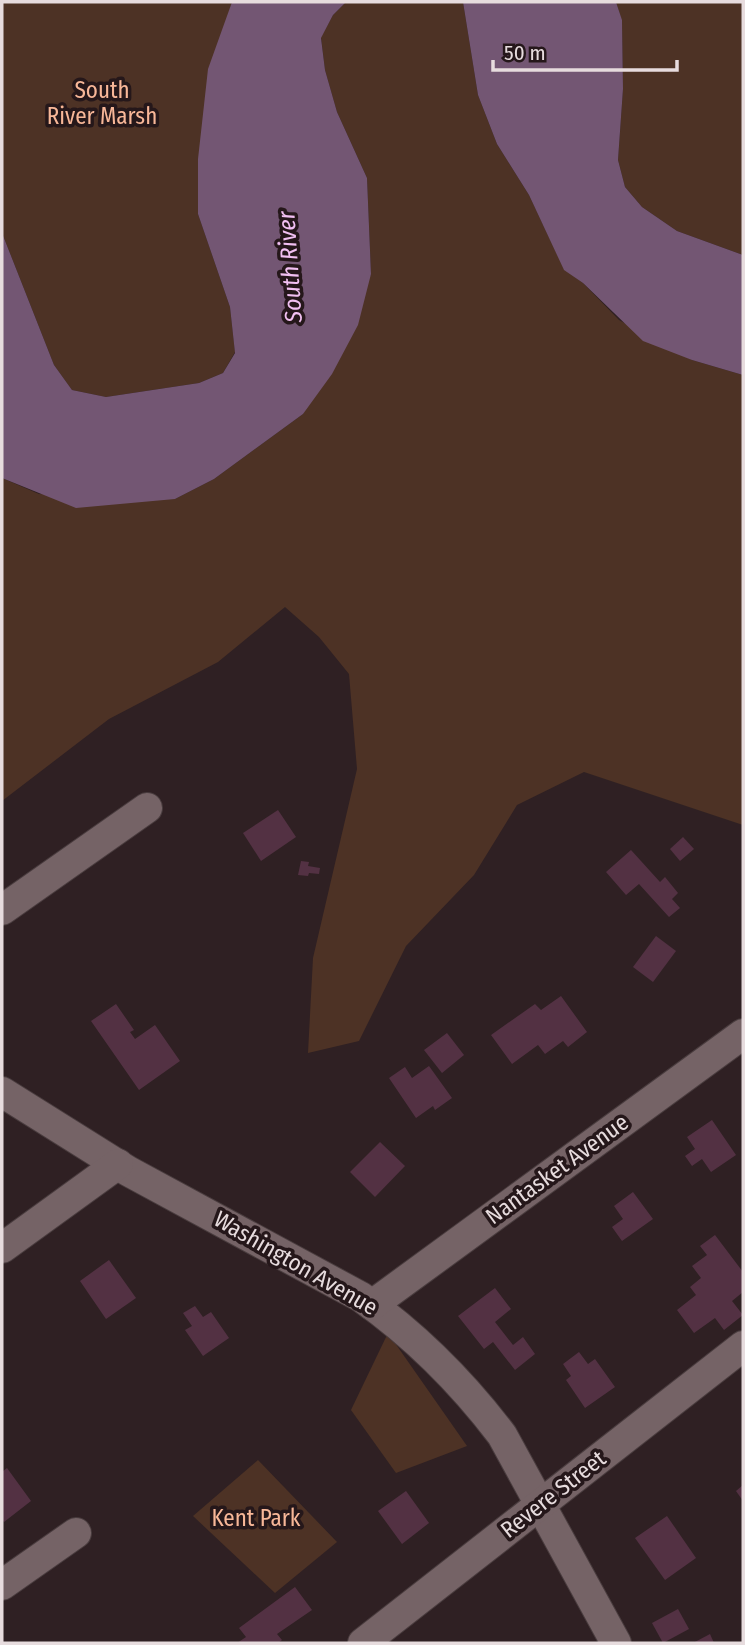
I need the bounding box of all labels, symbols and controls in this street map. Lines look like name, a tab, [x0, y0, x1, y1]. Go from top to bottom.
scale bar	[493, 28, 677, 72]
text: 50 m	[504, 40, 546, 66]
park label: South River Marsh	[47, 76, 157, 130]
water label: South River	[272, 210, 308, 325]
street label: Nantasket Avenue	[480, 1108, 634, 1230]
street label: Washington Avenue	[209, 1205, 383, 1321]
street label: Revere Street	[495, 1444, 612, 1544]
park label: Kent Park	[211, 1504, 301, 1532]

